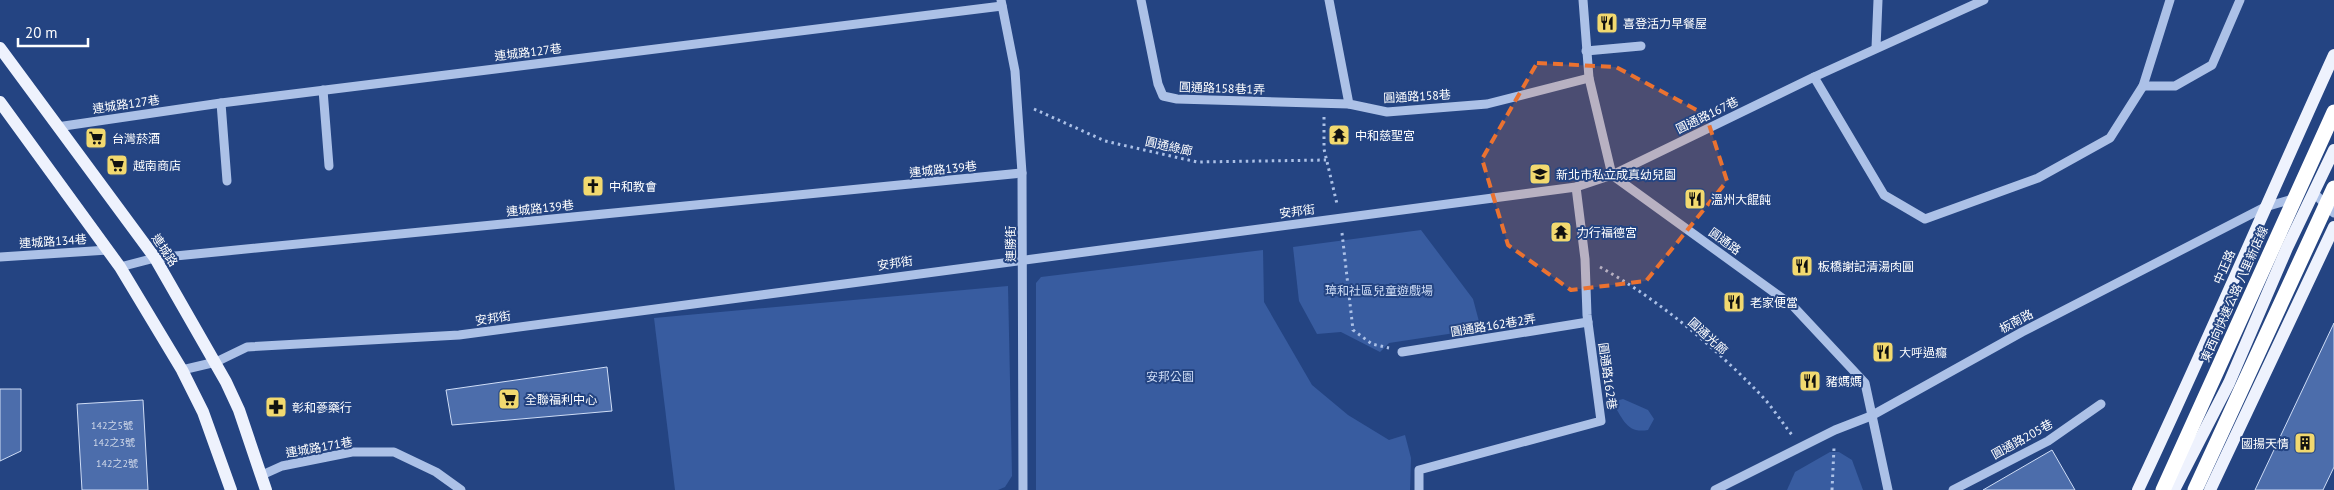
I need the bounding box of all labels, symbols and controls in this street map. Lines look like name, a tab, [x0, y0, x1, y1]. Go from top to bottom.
restaurant icon: 喜登活力早餐屋	[1595, 11, 1619, 35]
scale bar	[18, 15, 88, 47]
place label: 喜登活力早餐屋	[1623, 16, 1707, 31]
text: 20 m	[25, 23, 58, 42]
street label: 連城路127巷	[494, 40, 562, 64]
street label: 圓通路158巷1弄	[1179, 79, 1265, 97]
street label: 圓通路158巷	[1383, 87, 1451, 105]
street label: 連城路127巷	[91, 92, 161, 116]
street label: 圓通路167巷	[1673, 93, 1741, 137]
temple icon: 中和慈聖宮	[1327, 123, 1351, 147]
supermarket icon: 台灣菸酒	[84, 126, 108, 150]
place label: 中和慈聖宮	[1355, 128, 1415, 143]
place label: 台灣菸酒	[112, 131, 160, 146]
street label: 圓通綠廊	[1144, 133, 1194, 159]
supermarket icon: 越南商店	[105, 153, 129, 177]
place label: 越南商店	[133, 158, 181, 173]
street label: 連城路139巷	[909, 158, 977, 180]
school or university icon: 新北市私立成真幼兒園	[1528, 162, 1552, 186]
place label: 新北市私立成真幼兒園	[1556, 167, 1676, 182]
church icon: 中和教會	[581, 174, 605, 198]
place label: 中和教會	[609, 179, 657, 194]
restaurant icon: 溫州大餛飩	[1683, 187, 1707, 211]
place label: 溫州大餛飩	[1711, 192, 1771, 207]
street label: 連城路139巷	[506, 197, 574, 219]
street label: 安邦街	[1278, 201, 1316, 221]
temple icon: 力行福德宮	[1549, 220, 1573, 244]
street label: 圓通路	[1706, 224, 1744, 258]
street label: 東西向快速公路 八里新店線	[2197, 224, 2271, 364]
place label: 力行福德宮	[1577, 225, 1637, 240]
street label: 連勝街	[1003, 226, 1018, 262]
street label: 連城路134巷	[19, 231, 87, 251]
street label: 連城路	[149, 231, 181, 269]
street label: 中正路	[2210, 247, 2238, 287]
street label: 安邦街	[876, 253, 914, 273]
restaurant icon: 板橋謝記清湯肉圓	[1790, 254, 1814, 278]
place label: 板橋謝記清湯肉圓	[1818, 259, 1914, 274]
park label: 璋和社區兒童遊戲場	[1325, 283, 1433, 298]
restaurant icon: 老家便當	[1722, 290, 1746, 314]
place label: 老家便當	[1750, 295, 1798, 310]
street label: 板南路	[1997, 306, 2035, 336]
street label: 安邦街	[474, 308, 512, 328]
street label: 圓通路162巷2弄	[1449, 311, 1537, 339]
street label: 圓通光廊	[1685, 314, 1731, 358]
restaurant icon: 大呼過癮	[1871, 340, 1895, 364]
street label: 圓通路162巷	[1596, 341, 1620, 411]
place label: 大呼過癮	[1899, 345, 1947, 360]
park label: 安邦公園	[1146, 369, 1194, 384]
restaurant icon: 豬媽媽	[1798, 369, 1822, 393]
place label: 豬媽媽	[1826, 374, 1862, 389]
supermarket icon: 全聯福利中心	[497, 387, 521, 411]
place label: 全聯福利中心	[525, 392, 597, 407]
pharmacy icon: 彰和蔘藥行	[264, 395, 288, 419]
place label: 彰和蔘藥行	[292, 400, 352, 415]
street label: 圓通路205巷	[1989, 416, 2055, 462]
house number: 142之5號	[91, 419, 133, 432]
building icon: 國揚天情	[2293, 431, 2317, 455]
street label: 連城路171巷	[284, 434, 354, 460]
house number: 142之3號	[93, 436, 135, 449]
place label: 國揚天情	[2241, 436, 2289, 451]
house number: 142之2號	[96, 457, 138, 470]

